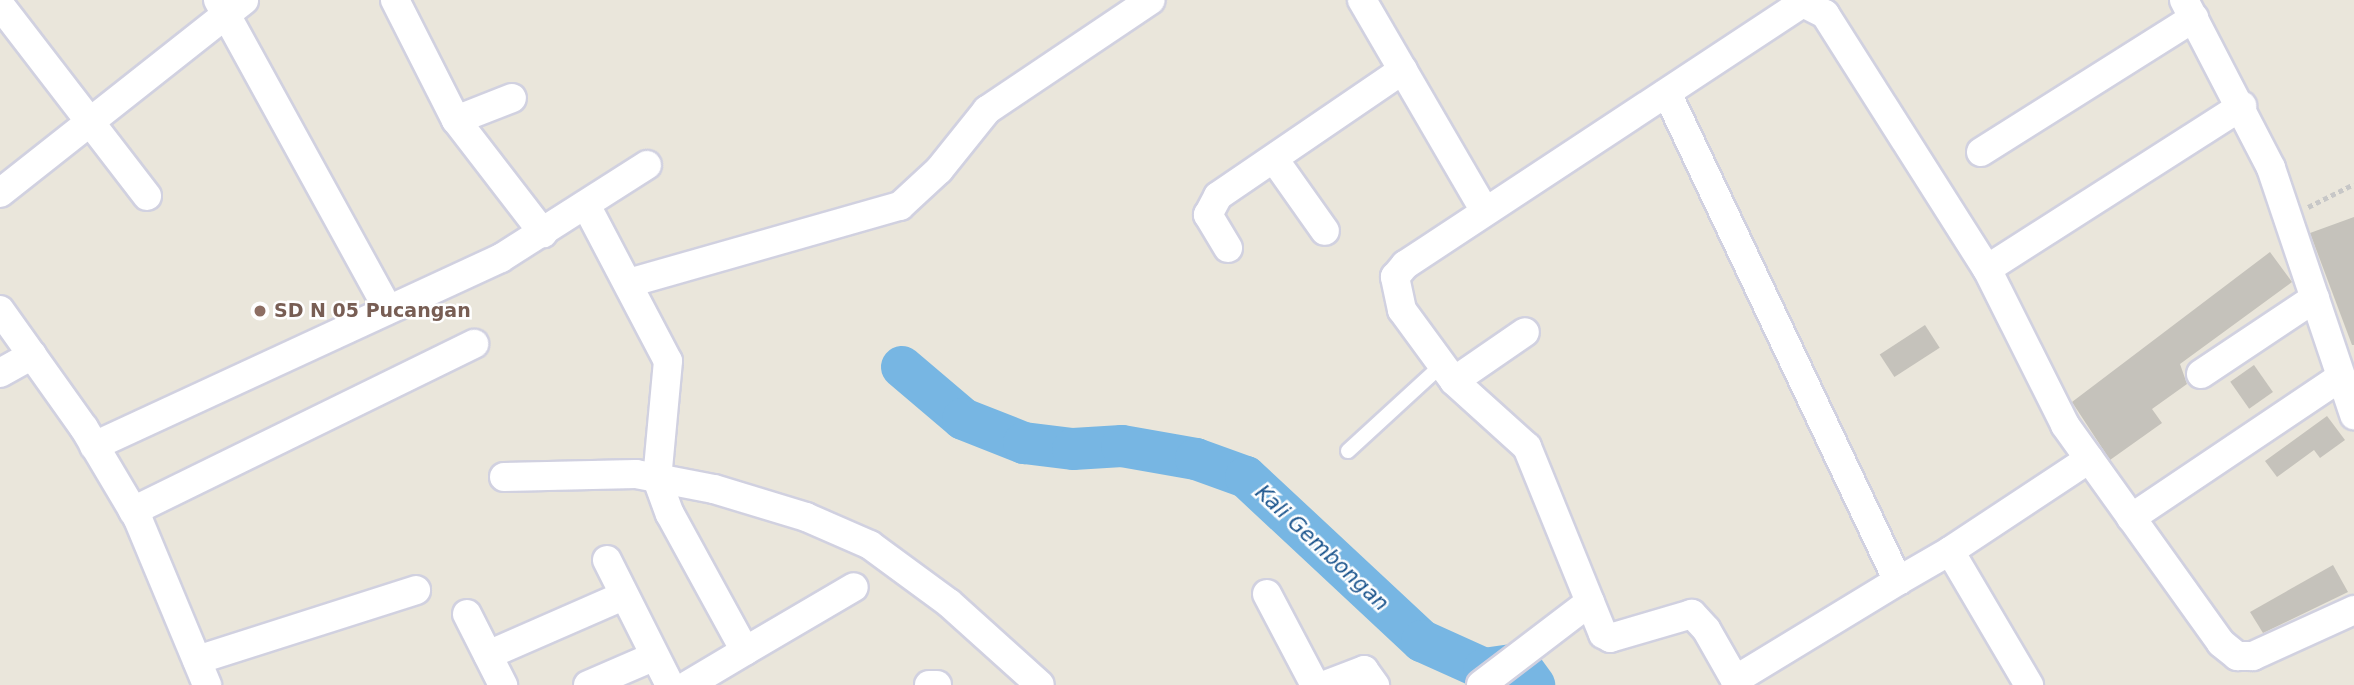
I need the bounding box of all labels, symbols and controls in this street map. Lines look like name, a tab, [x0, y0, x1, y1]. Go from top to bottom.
place label: SD N 05 Pucangan	[274, 300, 471, 322]
marker: SD N 05 Pucangan	[252, 303, 268, 319]
water label: Kali Gembongan	[1250, 480, 1394, 616]

